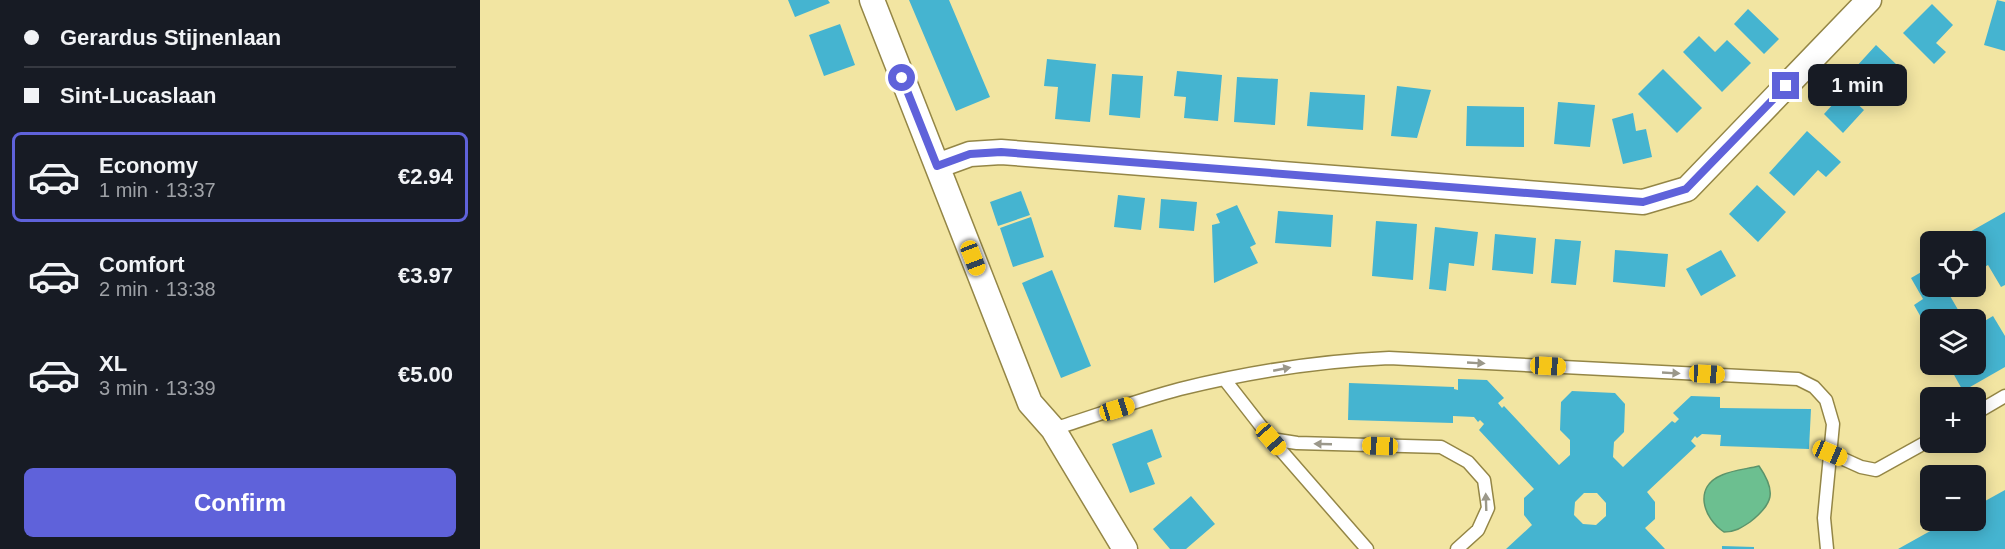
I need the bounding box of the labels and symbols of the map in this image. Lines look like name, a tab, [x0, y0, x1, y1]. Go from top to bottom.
route start	[888, 64, 915, 91]
callout: 1 min	[1807, 65, 1906, 107]
route end	[1772, 72, 1799, 99]
car	[958, 238, 988, 278]
car	[1530, 356, 1566, 376]
one-way arrow	[1467, 358, 1486, 367]
one-way arrow	[1273, 363, 1291, 373]
car	[1689, 364, 1725, 384]
one-way arrow	[1661, 368, 1680, 377]
car	[1097, 395, 1137, 423]
car	[1252, 420, 1290, 458]
car	[1362, 436, 1398, 456]
car	[1810, 438, 1850, 468]
one-way arrow	[1313, 439, 1332, 449]
one-way arrow	[1482, 492, 1491, 511]

